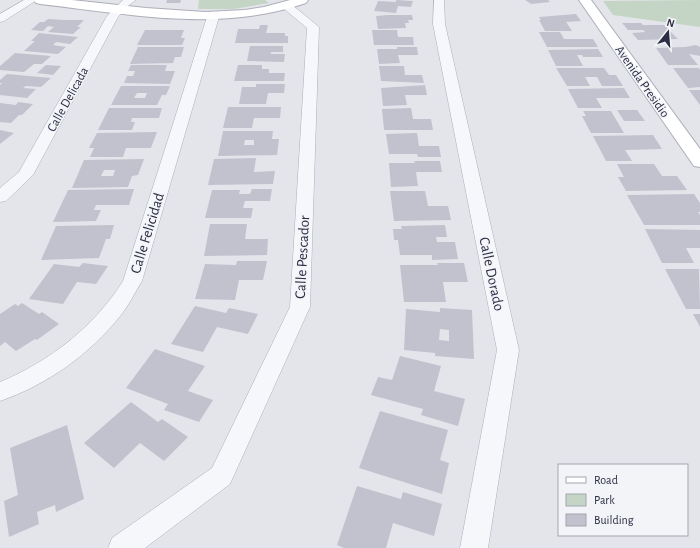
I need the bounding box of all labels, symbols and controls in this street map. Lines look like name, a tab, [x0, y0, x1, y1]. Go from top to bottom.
north arrow	[648, 12, 688, 52]
text: N	[666, 17, 676, 29]
street label: Avenida Presidio	[612, 44, 671, 120]
street label: Calle Delicada	[45, 65, 91, 134]
street label: Calle Felicidad	[128, 191, 167, 275]
street label: Calle Pescador	[293, 215, 312, 299]
street label: Calle Dorado	[476, 236, 507, 312]
legend	[558, 464, 688, 536]
text: Road	[594, 474, 618, 486]
text: Park	[594, 494, 615, 506]
text: Building	[594, 514, 634, 526]

